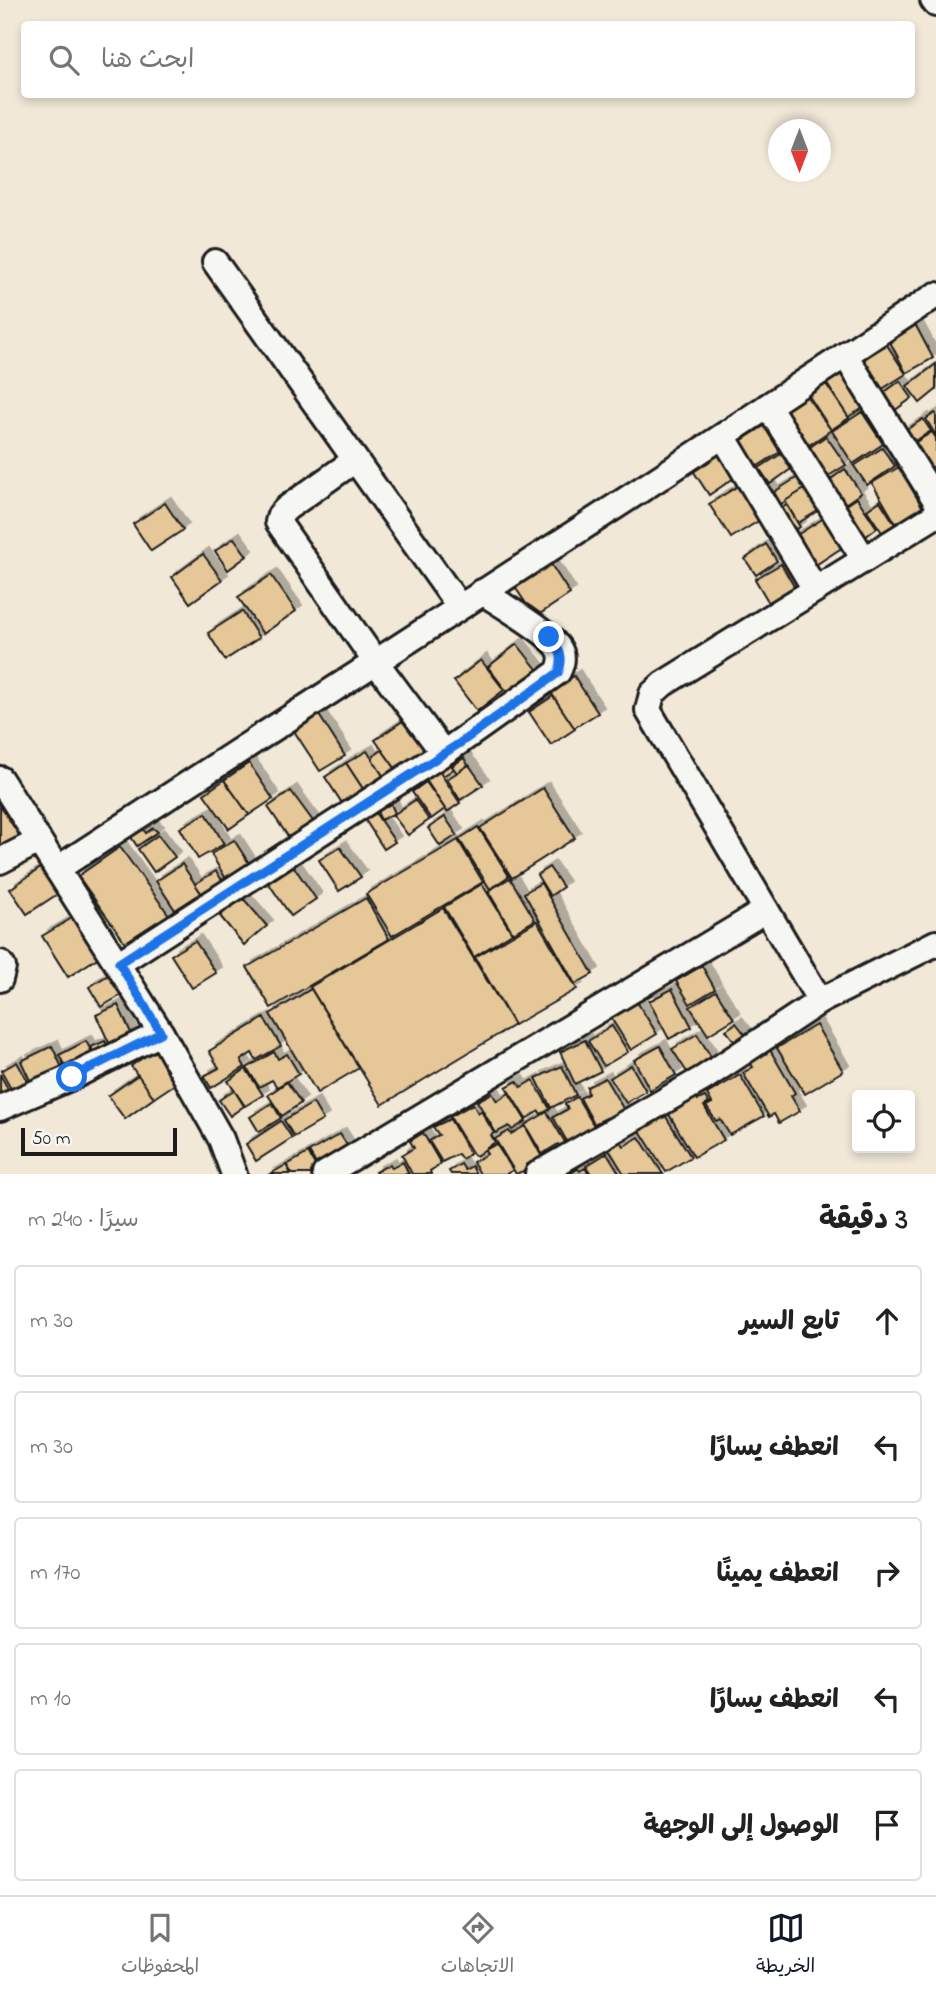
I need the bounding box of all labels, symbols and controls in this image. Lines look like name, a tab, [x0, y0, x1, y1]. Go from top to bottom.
search box	[21, 21, 915, 98]
icon: search	[45, 41, 83, 79]
text: ابحث هنا	[101, 42, 194, 80]
north arrow	[768, 119, 831, 182]
route end	[533, 621, 564, 652]
route start	[56, 1061, 87, 1092]
map controls	[852, 1090, 915, 1153]
button: locate	[852, 1090, 915, 1153]
scale bar	[21, 1125, 177, 1157]
text: 50 m	[32, 1126, 71, 1153]
text: 3 دقيقة	[819, 1199, 908, 1243]
text: سيرًا · 240 m	[28, 1204, 139, 1237]
icon: ahead	[868, 1302, 906, 1340]
text: تابع السير	[740, 1304, 839, 1342]
text: 30 m	[30, 1305, 73, 1338]
icon: left	[868, 1428, 906, 1466]
text: انعطف يسارًا	[710, 1430, 839, 1468]
text: 30 m	[30, 1431, 73, 1464]
icon: right	[868, 1554, 906, 1592]
text: انعطف يمينًا	[716, 1556, 839, 1594]
text: 170 m	[30, 1557, 80, 1590]
icon: left	[868, 1680, 906, 1718]
text: انعطف يسارًا	[710, 1682, 839, 1720]
text: 10 m	[30, 1683, 71, 1716]
icon: arrive	[868, 1806, 906, 1844]
text: الوصول إلى الوجهة	[643, 1808, 839, 1846]
tab: المحفوظات	[121, 1909, 199, 1982]
tab: الاتجاهات	[441, 1909, 514, 1982]
tab: الخريطة	[756, 1909, 815, 1982]

